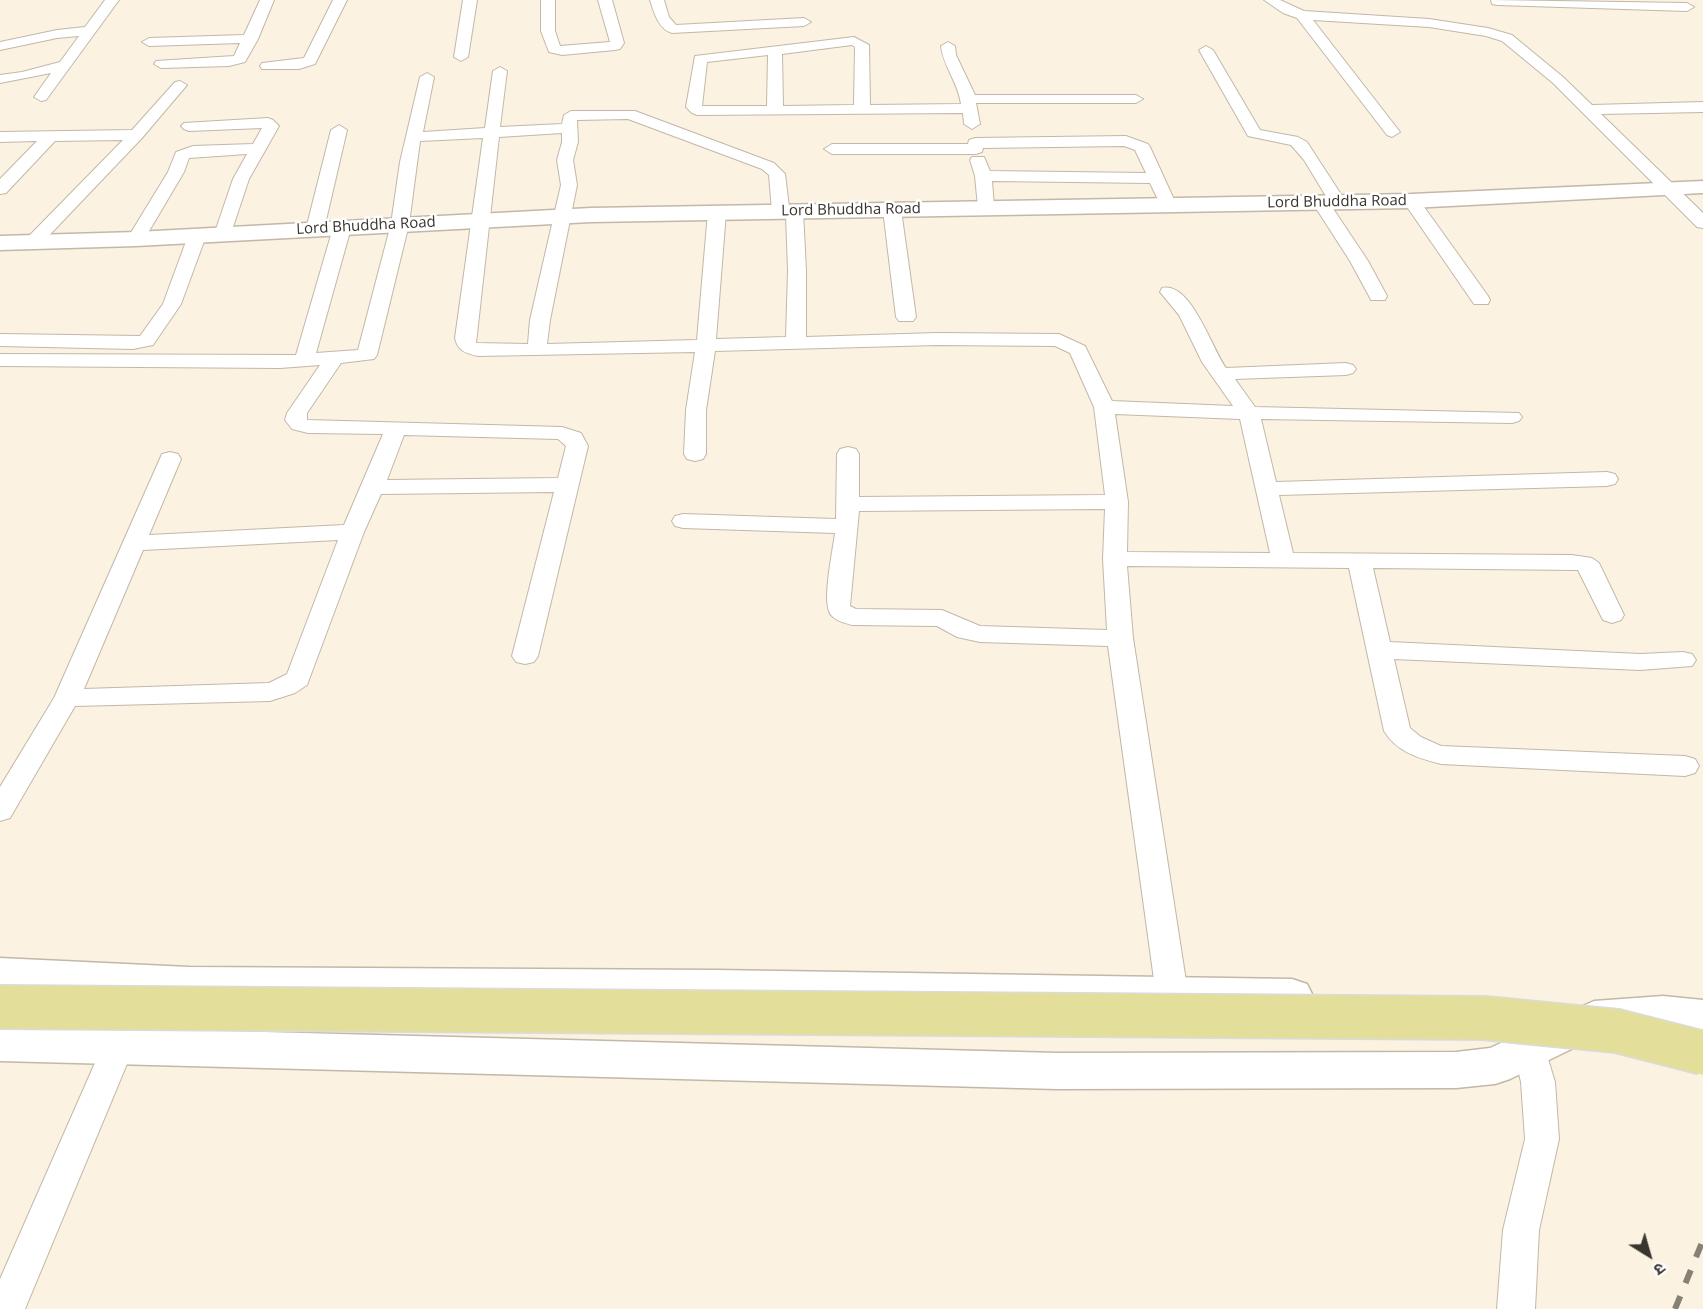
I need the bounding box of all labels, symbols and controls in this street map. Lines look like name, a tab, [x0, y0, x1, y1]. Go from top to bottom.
street label: Lord Bhuddha Road	[1267, 192, 1407, 212]
street label: Lord Bhuddha Road	[781, 200, 921, 220]
street label: Lord Bhuddha Road	[296, 213, 436, 239]
north arrow	[1619, 1225, 1679, 1285]
text: उ	[1649, 1258, 1670, 1281]

